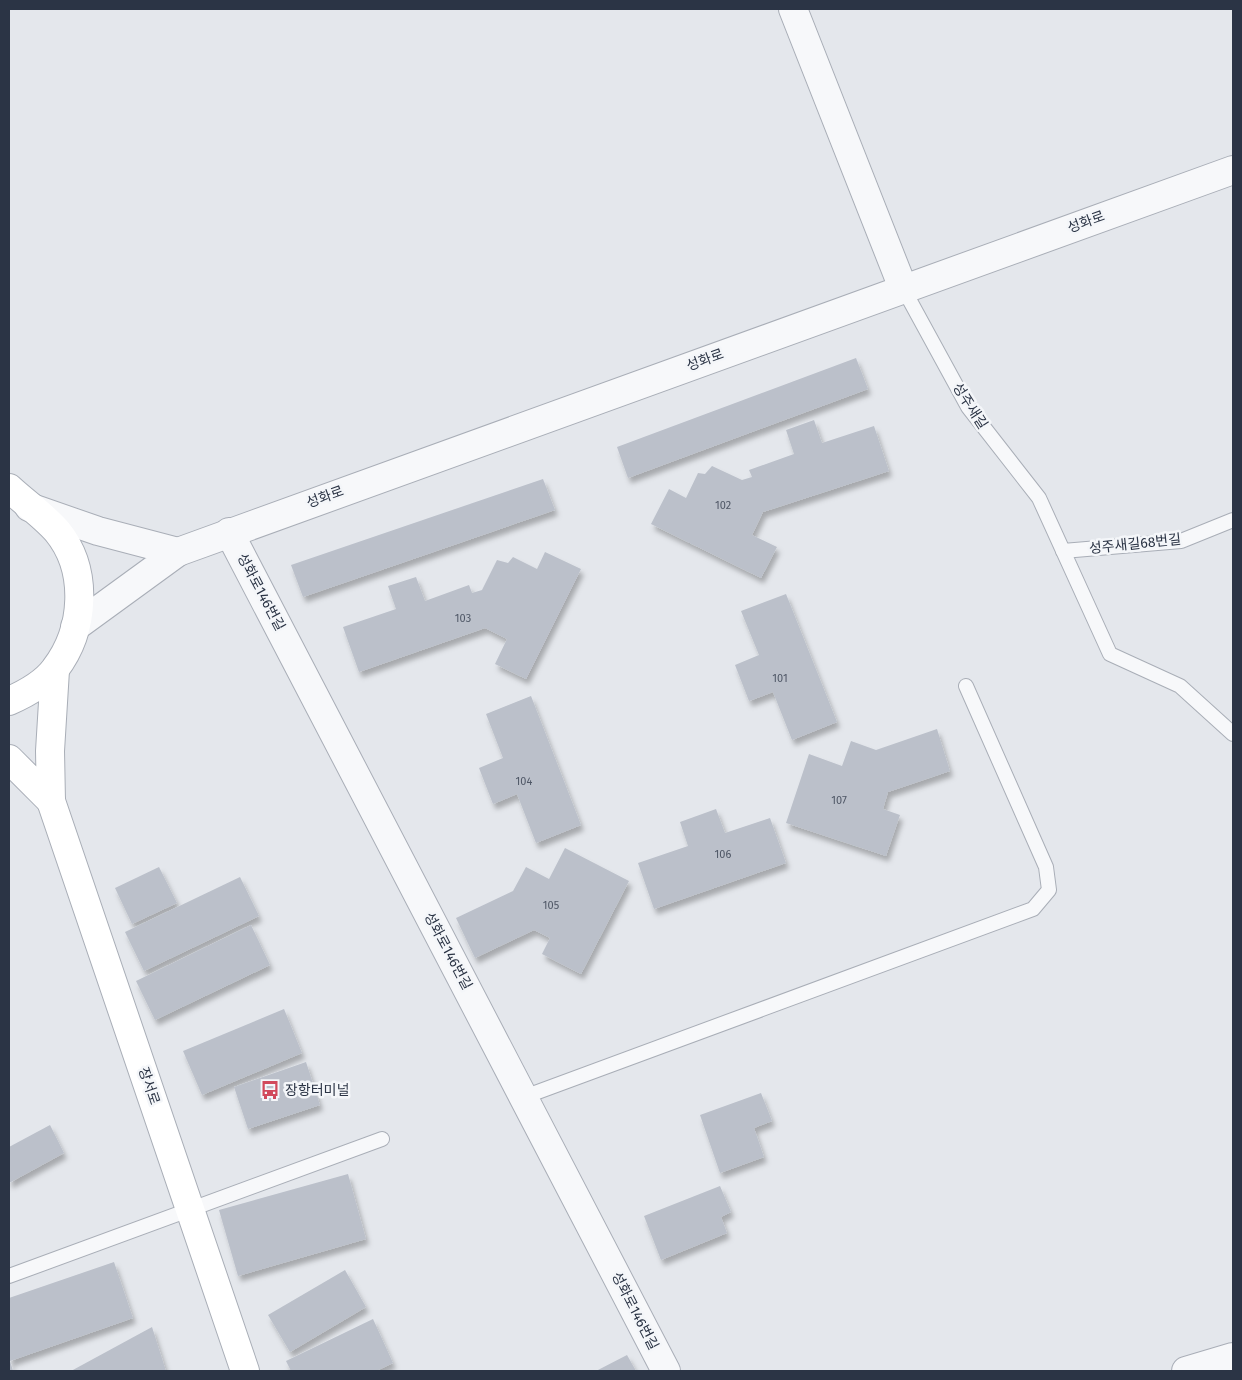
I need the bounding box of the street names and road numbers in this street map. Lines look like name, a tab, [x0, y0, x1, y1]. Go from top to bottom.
street label: 성화로	[1065, 207, 1107, 237]
street label: 성화로	[684, 345, 726, 375]
street label: 성주새길	[949, 380, 991, 432]
street label: 성화로	[304, 482, 346, 512]
street label: 성주새길68번길	[1088, 531, 1182, 557]
street label: 성화로146번길	[233, 550, 289, 634]
street label: 성화로146번길	[420, 909, 476, 993]
street label: 장서로	[135, 1065, 163, 1107]
street label: 성화로146번길	[608, 1269, 662, 1353]

